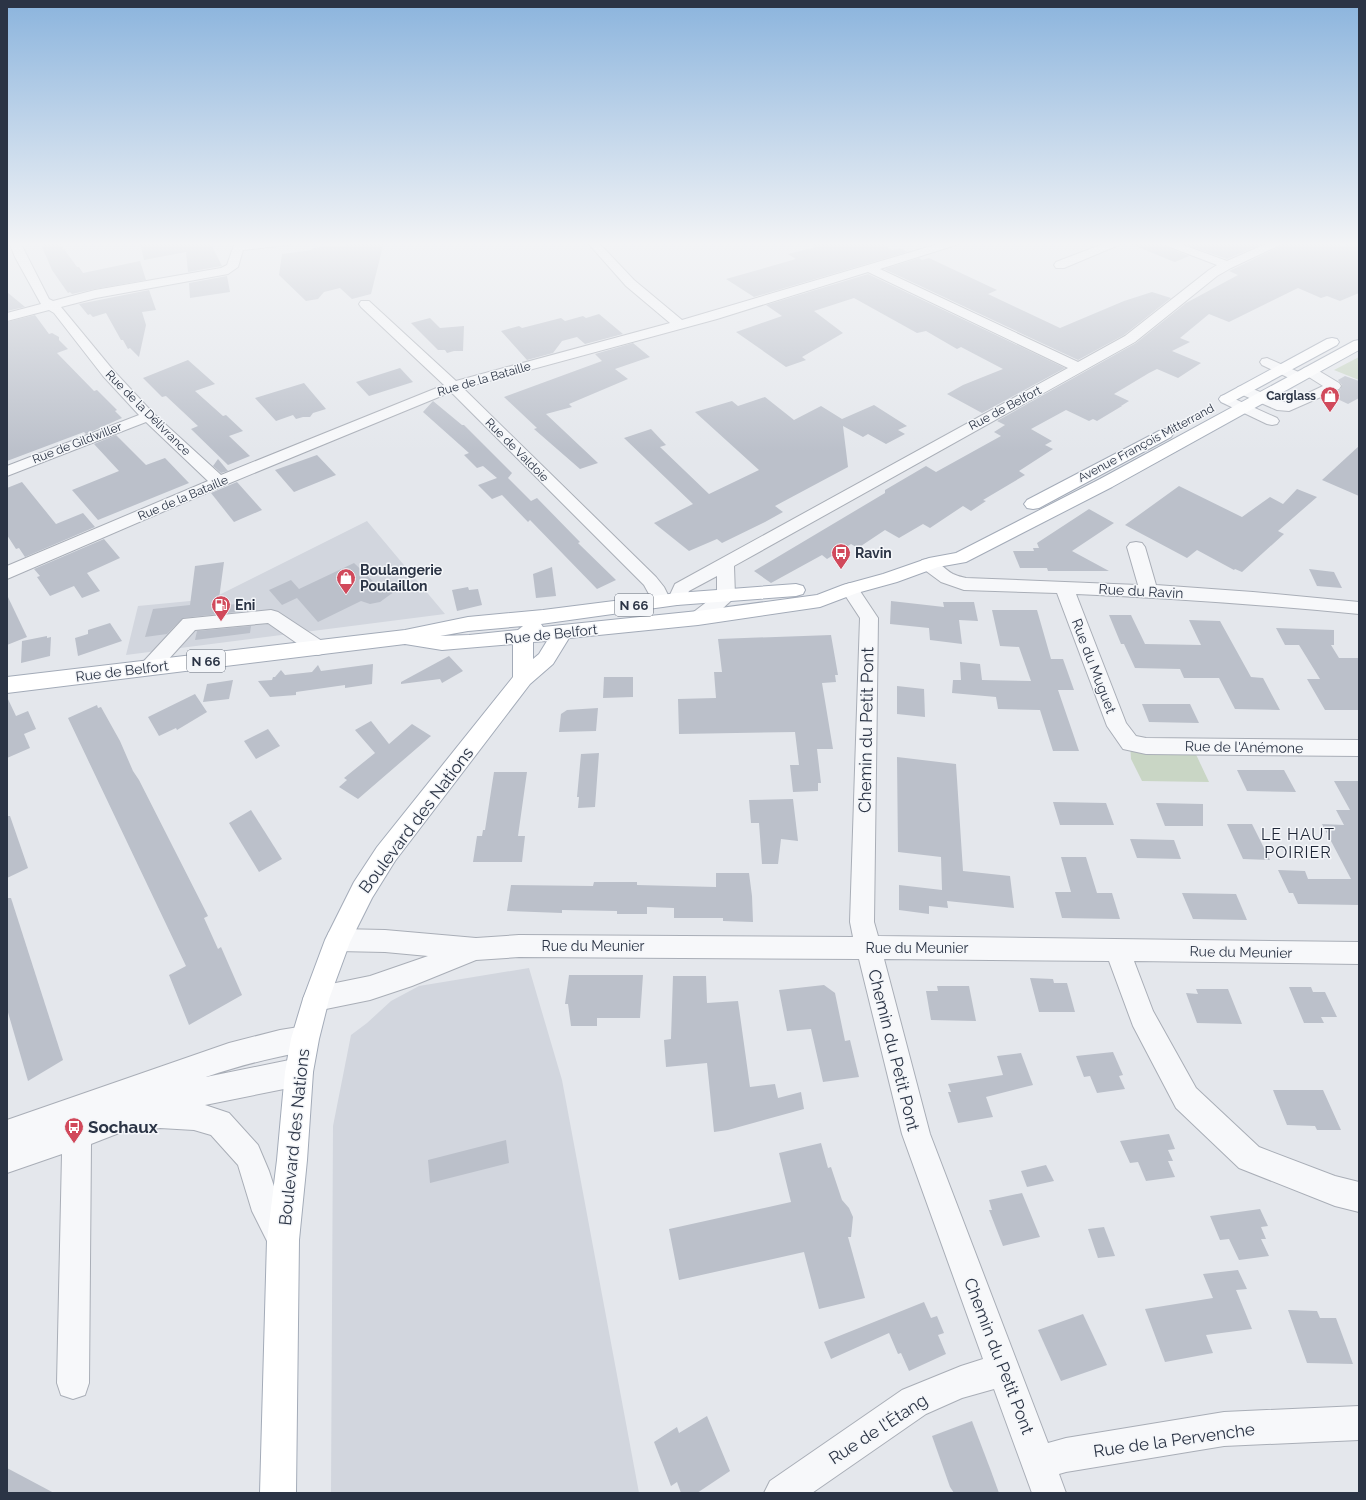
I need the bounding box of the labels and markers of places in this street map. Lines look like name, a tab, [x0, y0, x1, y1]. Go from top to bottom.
shop icon: Carglass	[1319, 385, 1341, 413]
place label: Carglass	[1266, 389, 1316, 403]
bus stop icon: Ravin	[830, 542, 852, 570]
place label: Ravin	[855, 545, 892, 561]
place label: Boulangerie Poulaillon	[360, 562, 443, 594]
shop icon: Boulangerie Poulaillon	[335, 567, 357, 595]
fuel station icon: Eni	[210, 594, 232, 622]
place label: Eni	[235, 597, 255, 613]
bus stop icon: Sochaux	[63, 1116, 85, 1144]
place label: Sochaux	[88, 1117, 158, 1137]

